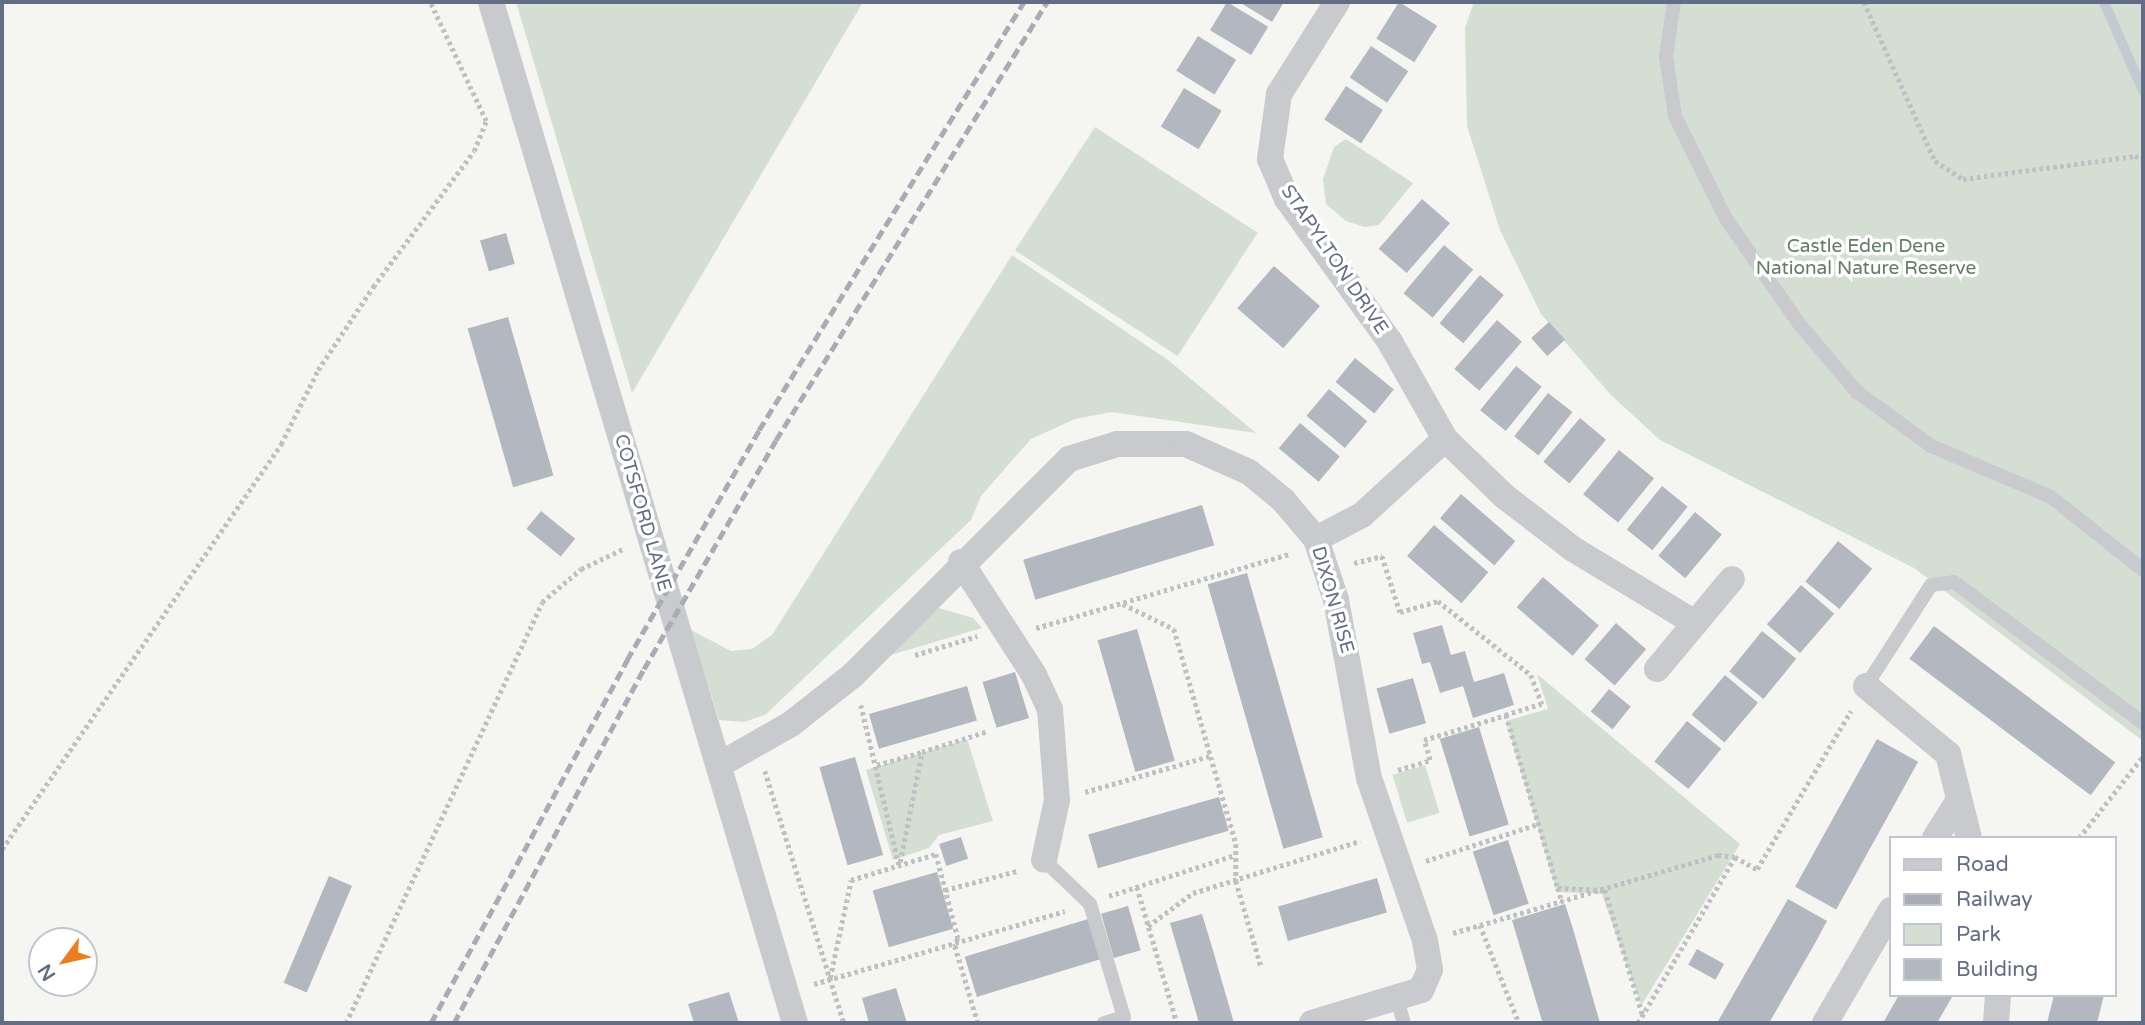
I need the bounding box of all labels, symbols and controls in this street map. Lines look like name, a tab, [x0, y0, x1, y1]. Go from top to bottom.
street label: STAPYLTON DRIVE	[1276, 181, 1392, 339]
park label: Castle Eden Dene National Nature Reserve	[1756, 236, 1976, 280]
street label: COTSFORD LANE	[609, 432, 675, 594]
street label: DIXON RISE	[1306, 544, 1358, 656]
legend	[1890, 836, 2117, 997]
text: Road	[1956, 852, 2009, 877]
text: Railway	[1956, 887, 2033, 912]
text: Park	[1956, 922, 2001, 947]
north arrow	[28, 927, 98, 997]
text: Building	[1956, 957, 2038, 982]
text: N	[34, 960, 60, 985]

